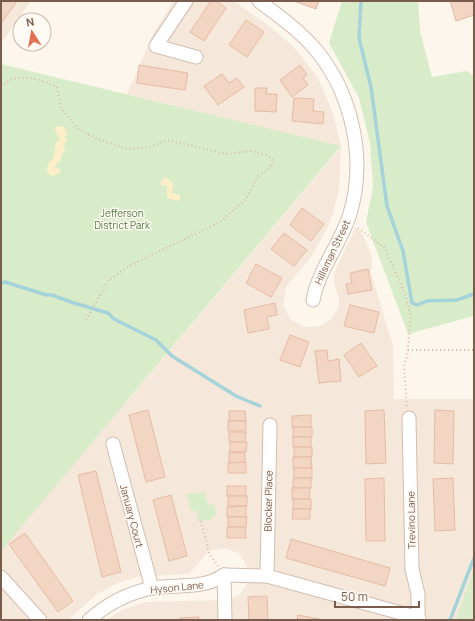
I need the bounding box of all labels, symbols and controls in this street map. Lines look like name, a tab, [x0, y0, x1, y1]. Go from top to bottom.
north arrow	[12, 12, 52, 52]
text: N	[25, 14, 35, 30]
park label: Jefferson District Park	[94, 206, 151, 232]
street label: Hillsman Street	[311, 217, 353, 287]
street label: Blocker Place	[260, 470, 276, 532]
street label: January Court	[117, 483, 147, 549]
street label: Trevino Lane	[403, 491, 419, 549]
street label: Hyson Lane	[150, 577, 205, 597]
scale bar	[335, 583, 419, 609]
text: 50 m	[341, 588, 368, 605]

